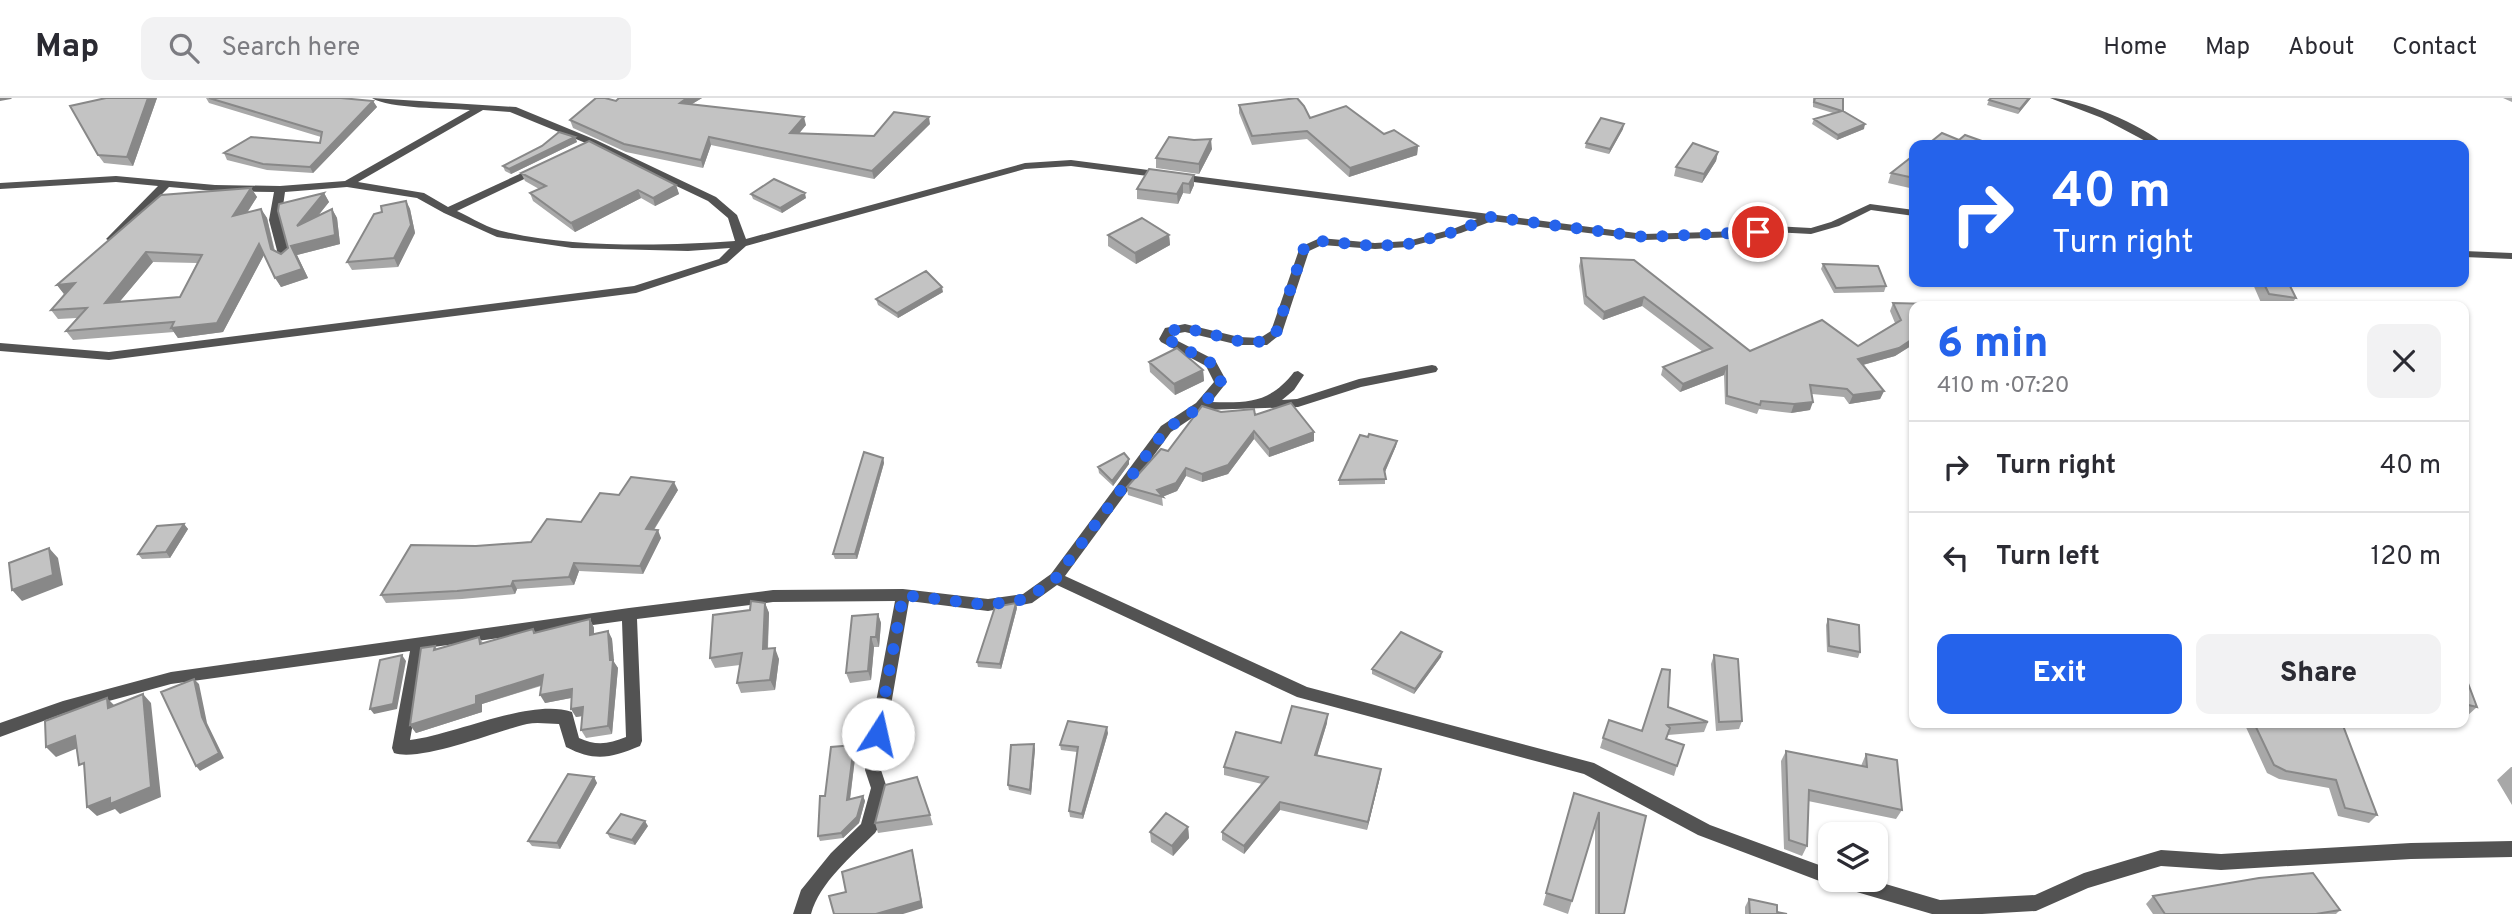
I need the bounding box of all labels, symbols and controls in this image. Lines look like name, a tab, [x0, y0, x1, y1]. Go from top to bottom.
search box	[141, 17, 631, 80]
text: Map	[35, 27, 99, 69]
icon: search	[165, 29, 203, 67]
text: Search here	[221, 32, 360, 65]
text: Home	[2103, 33, 2167, 63]
text: Map	[2205, 33, 2250, 63]
text: About	[2288, 33, 2354, 63]
text: Contact	[2392, 33, 2477, 63]
text: 40 m	[2052, 163, 2171, 225]
icon: right	[1937, 168, 2028, 259]
pin	[1728, 202, 1788, 262]
icon: arrive	[1739, 213, 1777, 251]
text: Turn right	[2052, 224, 2194, 264]
text: 6 min	[1937, 319, 2049, 372]
button: close	[2367, 324, 2441, 398]
text: 410 m · 07:20	[1937, 372, 2070, 401]
icon: right	[1937, 448, 1975, 486]
text: Turn right	[1996, 450, 2116, 483]
text: 40 m	[2380, 450, 2441, 483]
icon: left	[1937, 539, 1975, 577]
text: Turn left	[1996, 541, 2100, 574]
text: 120 m	[2371, 541, 2441, 574]
button: Exit	[1937, 634, 2182, 714]
button: Share	[2196, 634, 2441, 714]
position arrow	[841, 697, 915, 771]
map controls	[1818, 822, 1888, 892]
button: layers	[1818, 822, 1888, 892]

